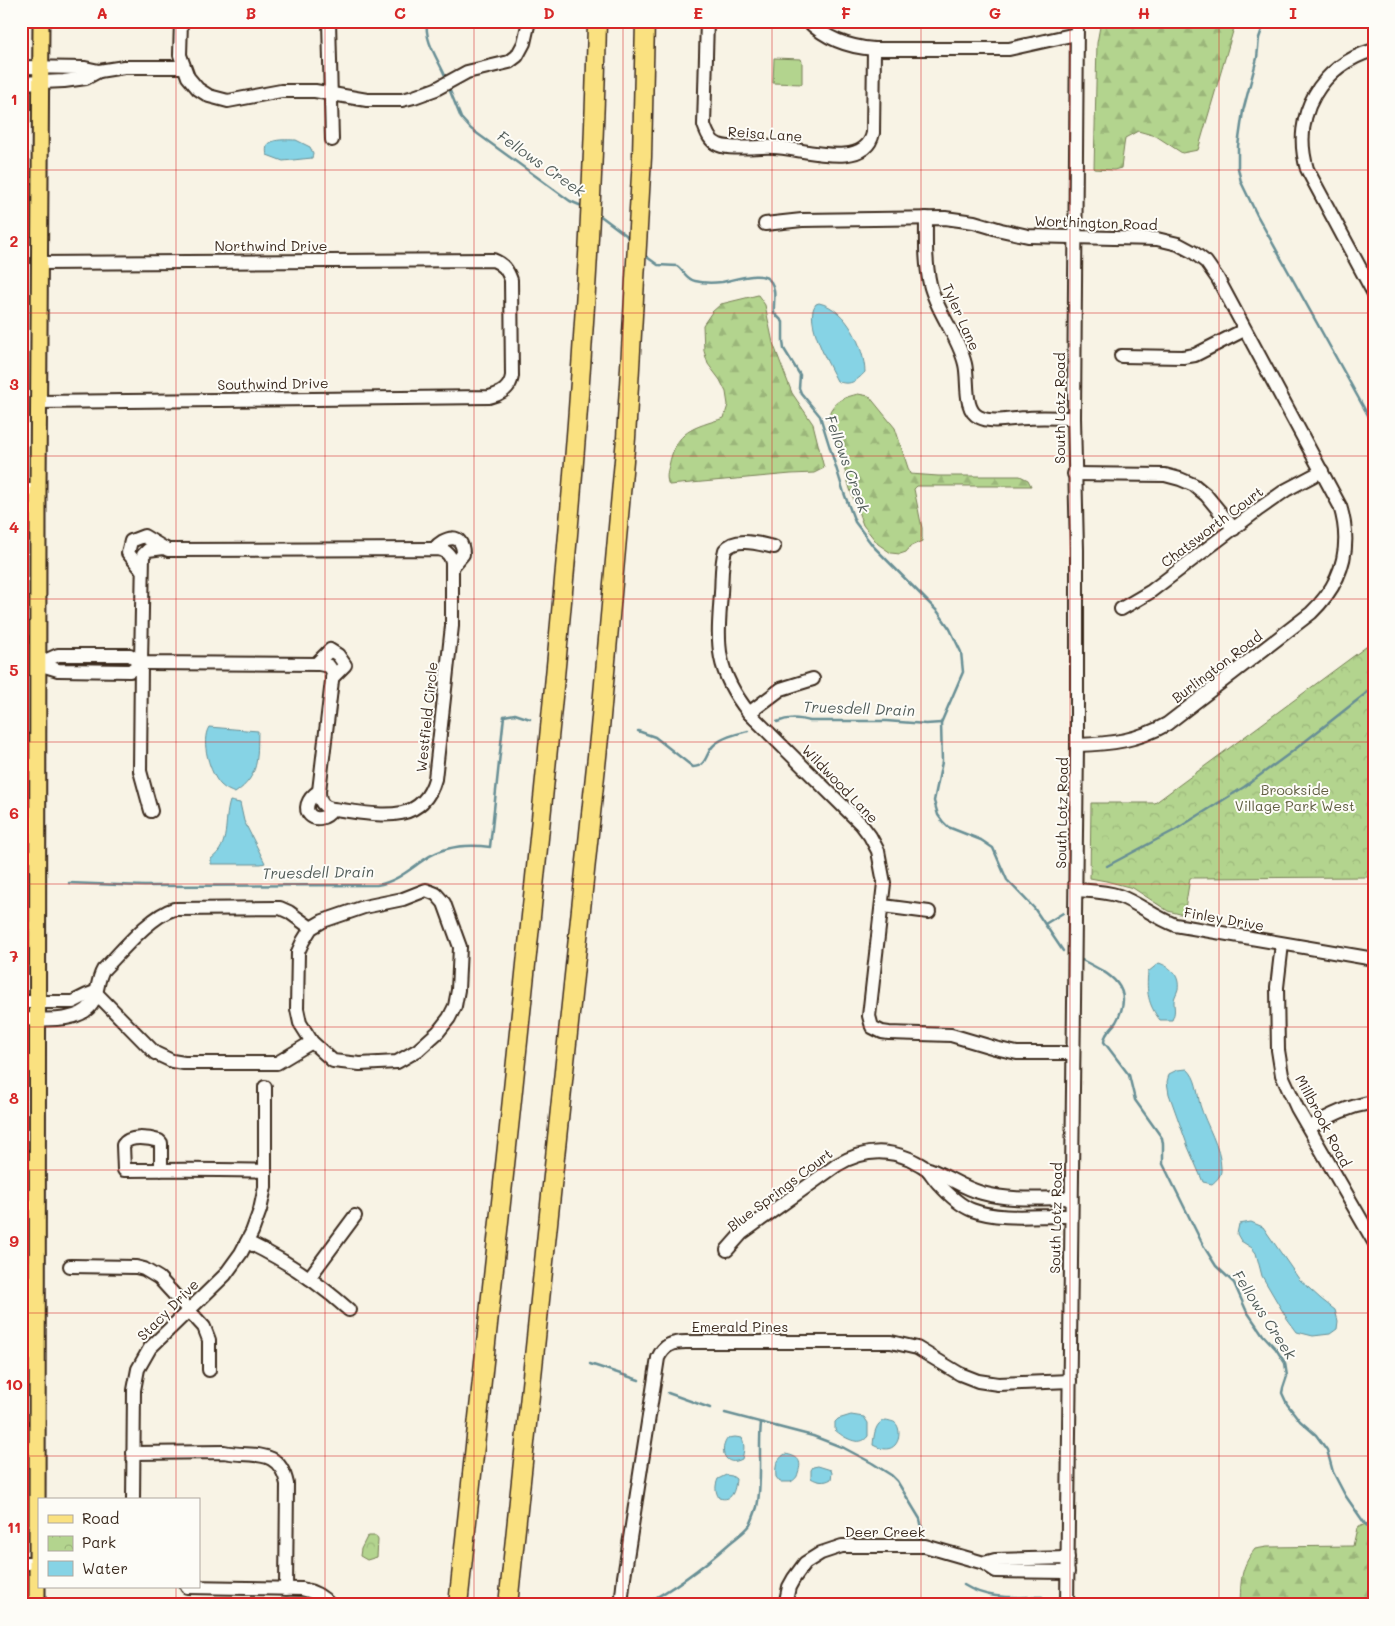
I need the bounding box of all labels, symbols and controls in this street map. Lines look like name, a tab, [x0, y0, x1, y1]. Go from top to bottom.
text: A	[96, 2, 108, 23]
text: B	[246, 2, 256, 23]
text: C	[394, 2, 406, 23]
text: D	[543, 2, 555, 23]
text: E	[693, 2, 703, 23]
text: F	[841, 2, 851, 23]
text: G	[989, 2, 1001, 23]
text: H	[1138, 2, 1150, 23]
text: I	[1289, 2, 1297, 23]
text: 1	[10, 88, 18, 109]
street label: Reisa Lane	[727, 121, 803, 146]
water label: Fellows Creek	[494, 126, 590, 201]
street label: Worthington Road	[1034, 211, 1158, 234]
text: 2	[10, 230, 19, 251]
street label: Northwind Drive	[215, 236, 327, 255]
street label: Tyler Lane	[938, 280, 985, 353]
street label: South Lotz Road	[1050, 352, 1069, 464]
text: 3	[9, 373, 19, 394]
street label: Southwind Drive	[217, 373, 329, 394]
water label: Fellows Creek	[821, 412, 875, 516]
street label: Chatsworth Court	[1157, 482, 1267, 571]
text: 4	[9, 516, 19, 537]
street label: Burlington Road	[1168, 626, 1266, 707]
text: 5	[9, 659, 19, 680]
street label: Westfield Circle	[411, 661, 442, 773]
water label: Truesdell Drain	[803, 696, 915, 720]
street label: Wildwood Lane	[798, 740, 883, 827]
street label: South Lotz Road	[1051, 757, 1072, 869]
park label: Brookside Village Park West	[1235, 780, 1355, 815]
text: 6	[9, 802, 19, 823]
water label: Truesdell Drain	[262, 861, 374, 883]
street label: Finley Drive	[1183, 902, 1266, 935]
text: 7	[10, 945, 19, 966]
street label: Millbrook Road	[1291, 1071, 1356, 1170]
text: 8	[9, 1087, 19, 1108]
street label: Blue Springs Court	[723, 1144, 836, 1235]
street label: South Lotz Road	[1045, 1162, 1066, 1274]
text: 9	[9, 1230, 19, 1251]
water label: Fellows Creek	[1229, 1266, 1302, 1364]
street label: Stacy Drive	[133, 1275, 203, 1345]
street label: Emerald Pines	[692, 1317, 788, 1336]
text: 10	[5, 1373, 23, 1394]
legend	[38, 1498, 200, 1588]
text: Road	[82, 1508, 119, 1528]
text: 11	[7, 1516, 21, 1537]
street label: Deer Creek	[845, 1522, 925, 1541]
text: Park	[82, 1532, 116, 1552]
text: Water	[82, 1558, 128, 1578]

